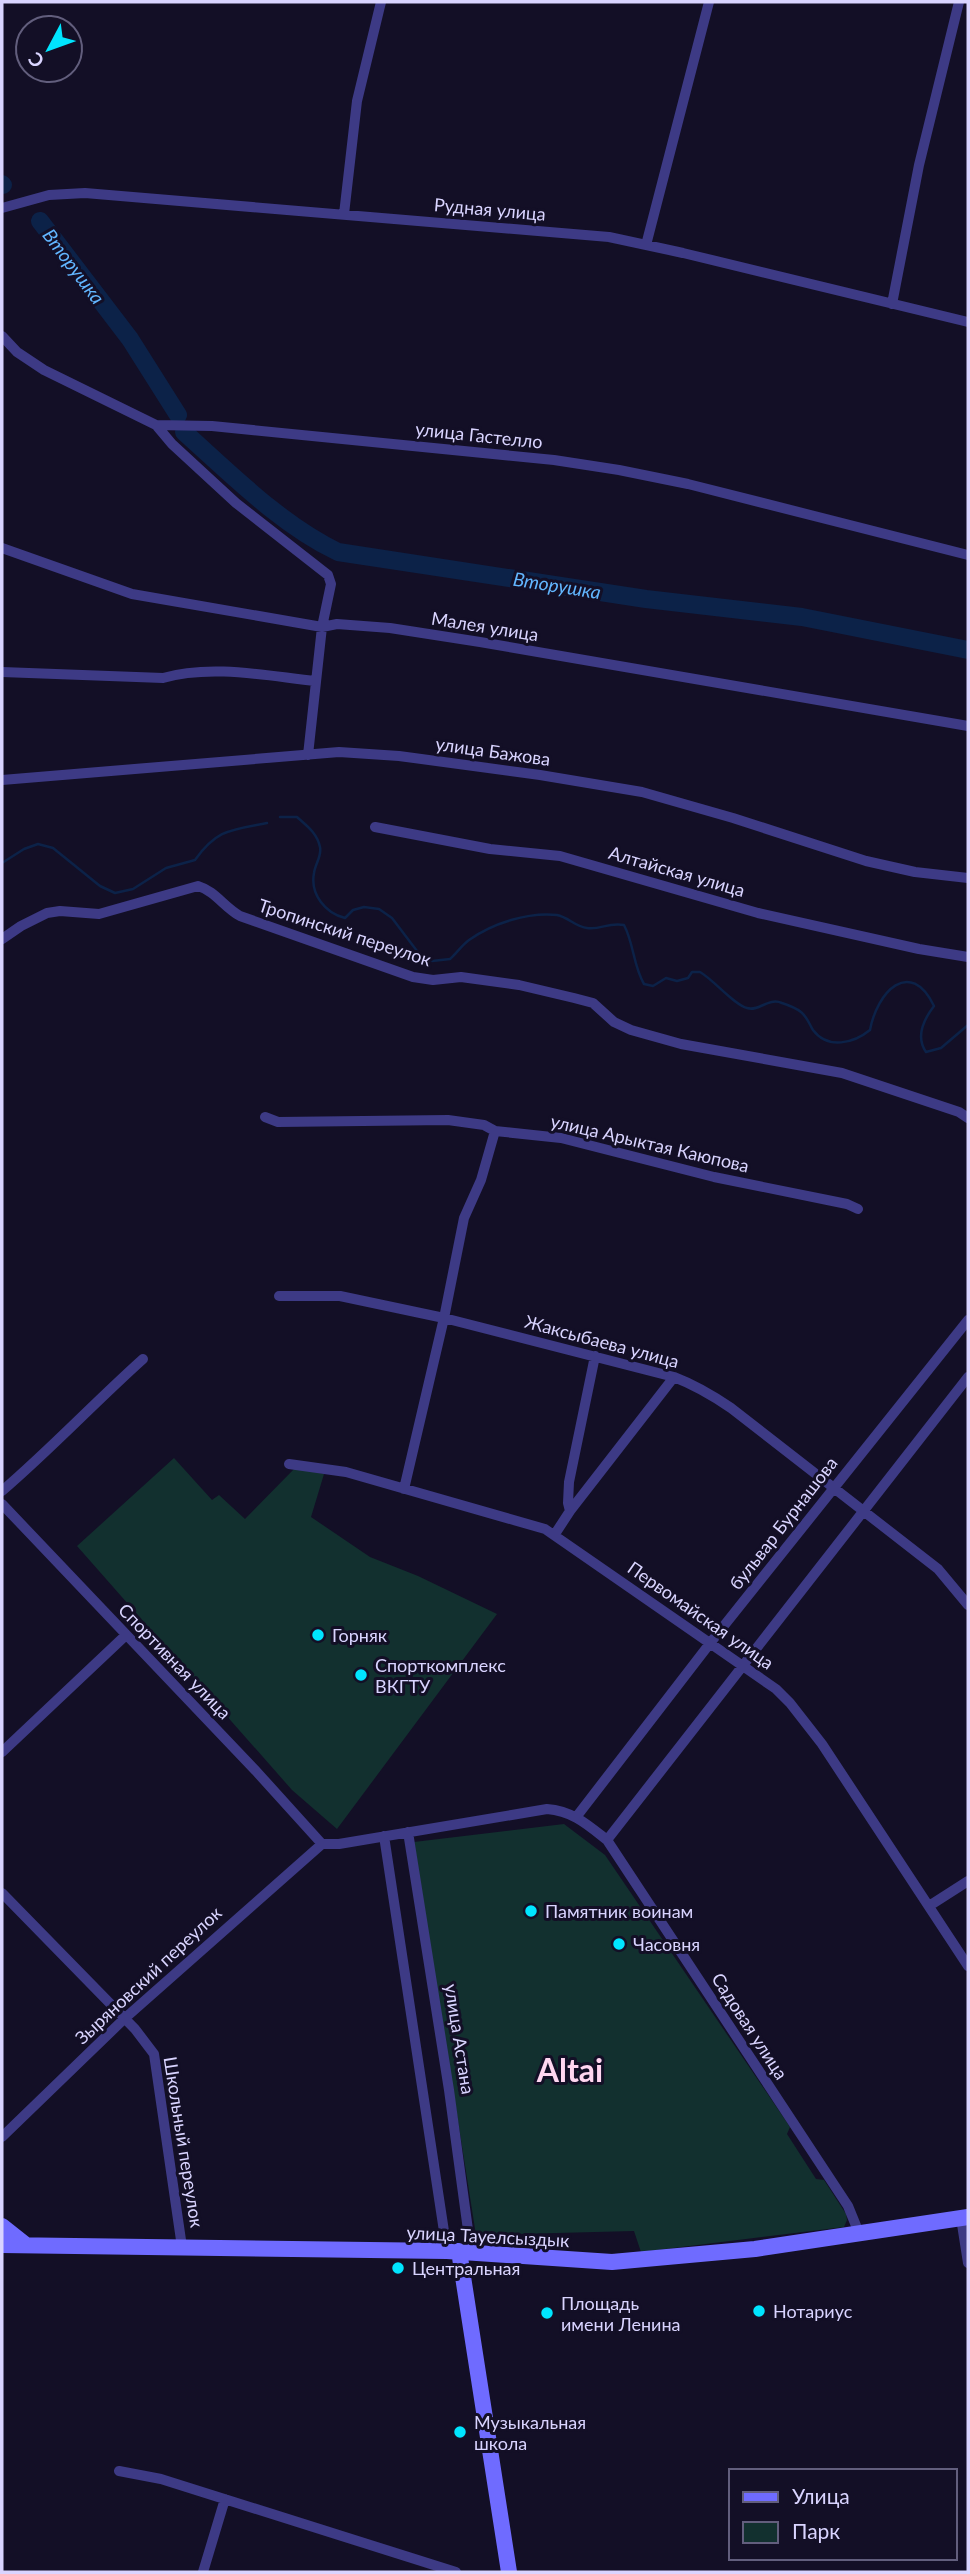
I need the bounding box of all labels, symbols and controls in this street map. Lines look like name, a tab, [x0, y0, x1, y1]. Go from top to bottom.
north arrow	[14, 14, 84, 84]
text: С	[23, 48, 49, 73]
street label: Рудная улица	[433, 193, 547, 225]
water label: Вторушка	[38, 224, 110, 308]
street label: улица Гастелло	[414, 417, 544, 453]
water label: Вторушка	[512, 567, 602, 603]
street label: Малея улица	[430, 607, 540, 645]
street label: улица Бажова	[434, 732, 552, 770]
street label: Алтайская улица	[606, 841, 748, 901]
street label: Тропинский переулок	[256, 894, 435, 971]
street label: улица Арыктая Каюпова	[549, 1109, 751, 1177]
street label: Жаксыбаева улица	[523, 1310, 681, 1372]
street label: бульвар Бурнашова	[724, 1452, 842, 1594]
street label: Первомайская улица	[624, 1556, 778, 1674]
street label: Спортивная улица	[114, 1599, 236, 1723]
place label: Горняк	[332, 1624, 388, 1646]
marker: Горняк	[310, 1627, 326, 1643]
place label: Спорткомплекс ВКГТУ	[375, 1654, 506, 1697]
marker: Спорткомплекс ВКГТУ	[353, 1667, 369, 1683]
place label: Памятник воинам	[545, 1900, 693, 1922]
street label: Зыряновский переулок	[70, 1901, 226, 2049]
marker: Памятник воинам	[523, 1903, 539, 1919]
place label: Часовня	[633, 1933, 700, 1955]
marker: Часовня	[611, 1936, 627, 1952]
street label: Садовая улица	[707, 1969, 793, 2083]
street label: улица Астана	[440, 1982, 480, 2096]
district label: Altai	[536, 2050, 603, 2089]
street label: Школьный переулок	[160, 2055, 208, 2230]
street label: улица Тауелсыздык	[406, 2221, 571, 2251]
place label: Центральная	[412, 2257, 520, 2279]
marker: Центральная	[390, 2260, 406, 2276]
place label: Площадь имени Ленина	[561, 2292, 681, 2335]
place label: Нотариус	[773, 2300, 853, 2322]
marker: Нотариус	[751, 2303, 767, 2319]
marker: Площадь имени Ленина	[539, 2305, 555, 2321]
place label: Музыкальная школа	[474, 2411, 586, 2454]
marker: Музыкальная школа	[452, 2424, 468, 2440]
legend	[729, 2469, 956, 2560]
text: Улица	[792, 2483, 850, 2508]
text: Парк	[792, 2518, 840, 2543]

